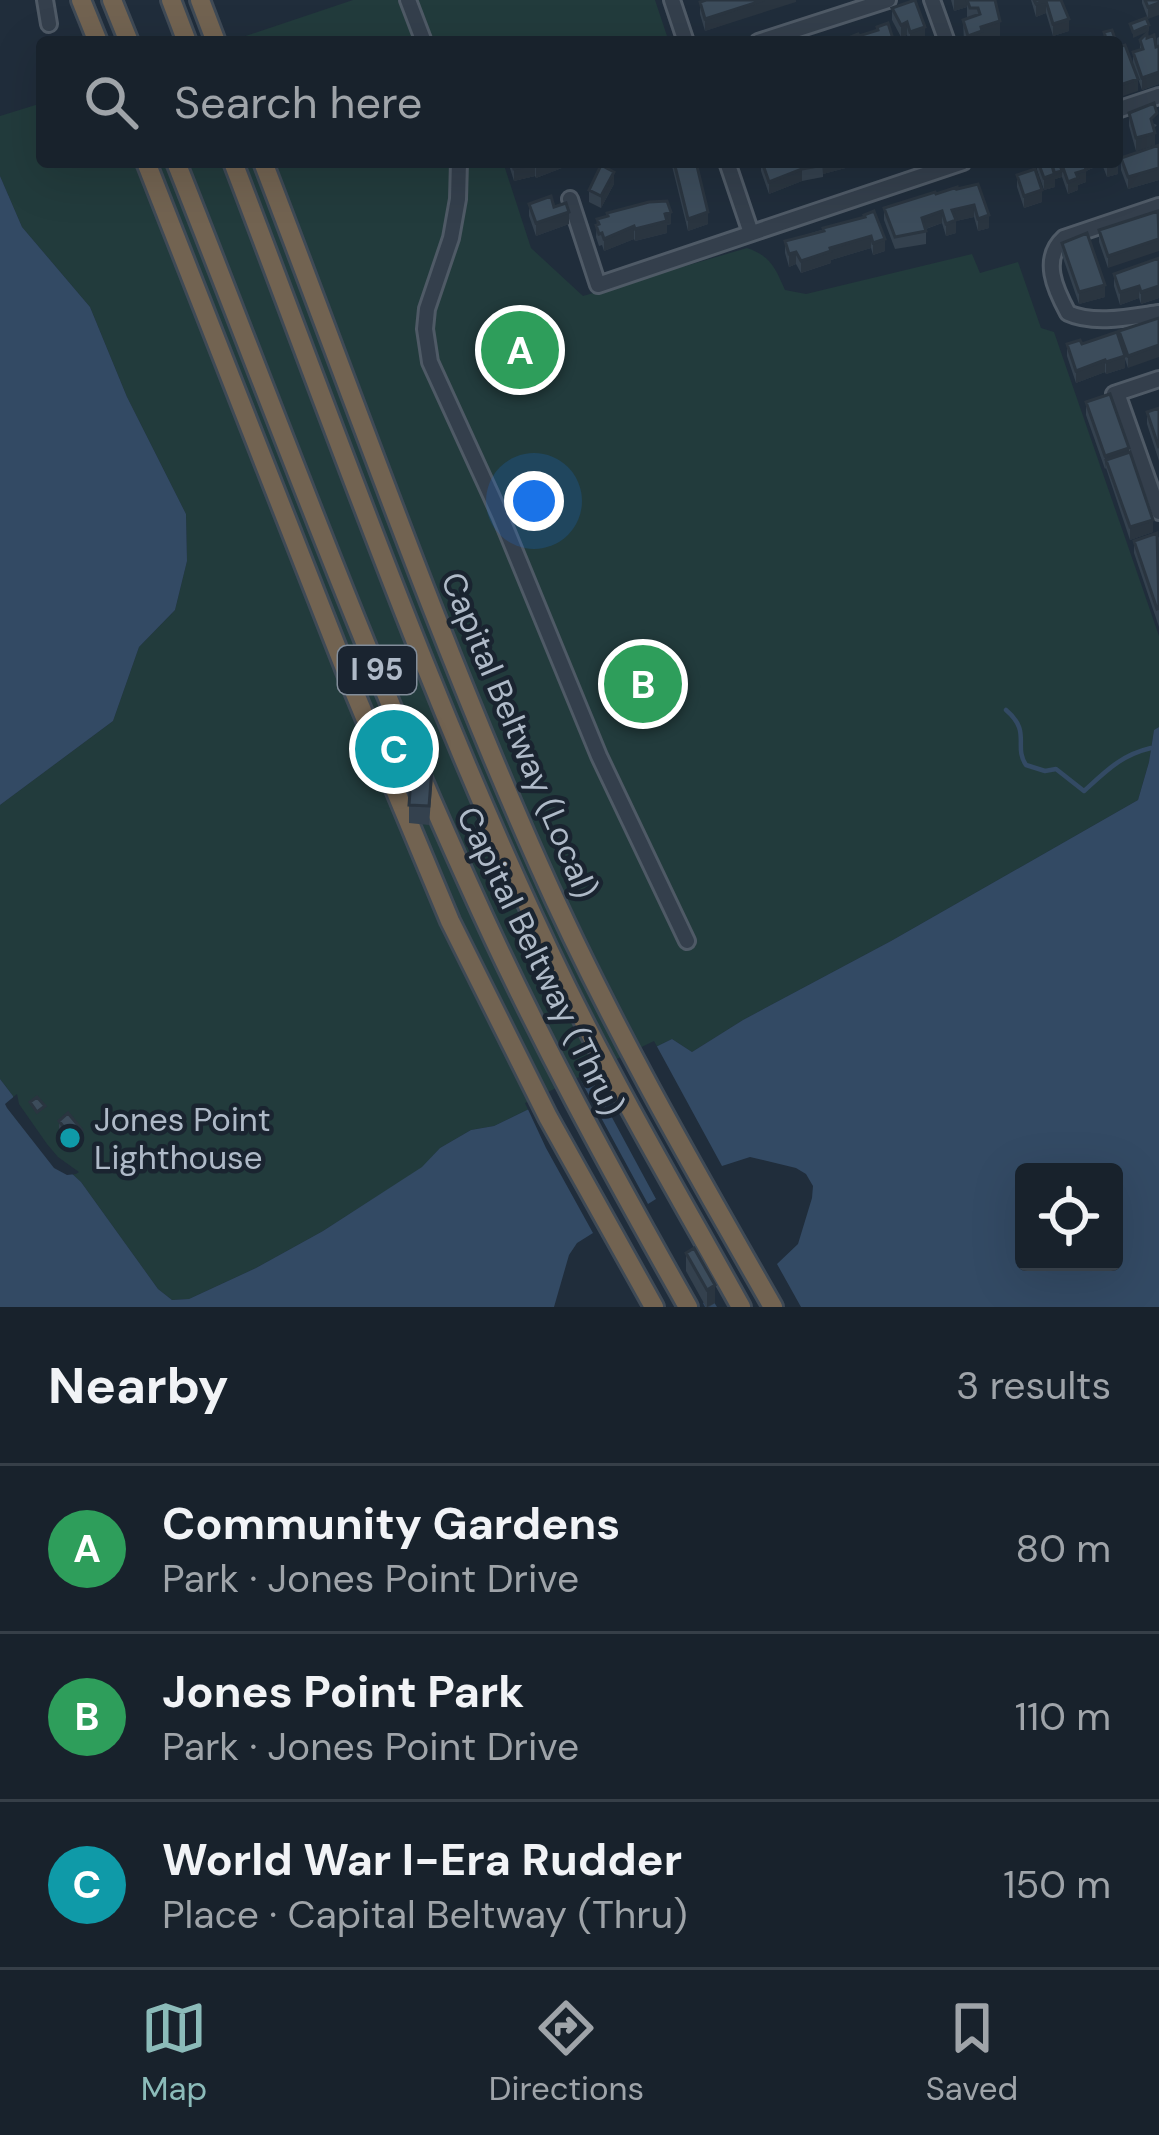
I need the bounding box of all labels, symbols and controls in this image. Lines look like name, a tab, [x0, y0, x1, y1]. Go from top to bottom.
search box	[36, 36, 1123, 168]
icon: search	[78, 69, 144, 135]
text: Search here	[174, 73, 422, 132]
pin: A	[481, 305, 559, 395]
your location	[504, 471, 564, 531]
street label: Capital Beltway (Local)	[431, 566, 608, 905]
pin: B	[604, 639, 682, 729]
road number: I 95	[338, 646, 416, 694]
pin: C	[355, 704, 433, 794]
street label: Capital Beltway (Thru)	[447, 800, 634, 1123]
place label: Jones Point Lighthouse	[94, 1098, 271, 1179]
marker: Jones Point Lighthouse	[57, 1125, 83, 1151]
map controls	[1015, 1163, 1123, 1271]
button: locate	[1015, 1163, 1123, 1271]
text: Nearby	[48, 1352, 229, 1419]
text: 3 results	[956, 1360, 1111, 1411]
text: Community Gardens	[162, 1494, 620, 1553]
text: A	[73, 1523, 101, 1574]
text: 80 m	[1015, 1523, 1111, 1574]
text: Park · Jones Point Drive	[162, 1553, 579, 1604]
text: Jones Point Park	[162, 1662, 524, 1721]
text: B	[75, 1691, 99, 1742]
text: 110 m	[1015, 1691, 1111, 1742]
text: Park · Jones Point Drive	[162, 1721, 579, 1772]
text: World War I-Era Rudder	[162, 1830, 682, 1889]
text: C	[73, 1859, 101, 1910]
text: 150 m	[1003, 1859, 1111, 1910]
text: Place · Capital Beltway (Thru)	[162, 1889, 688, 1940]
tab: Map	[141, 1995, 207, 2110]
tab: Directions	[489, 1995, 644, 2110]
tab: Saved	[926, 1995, 1018, 2110]

